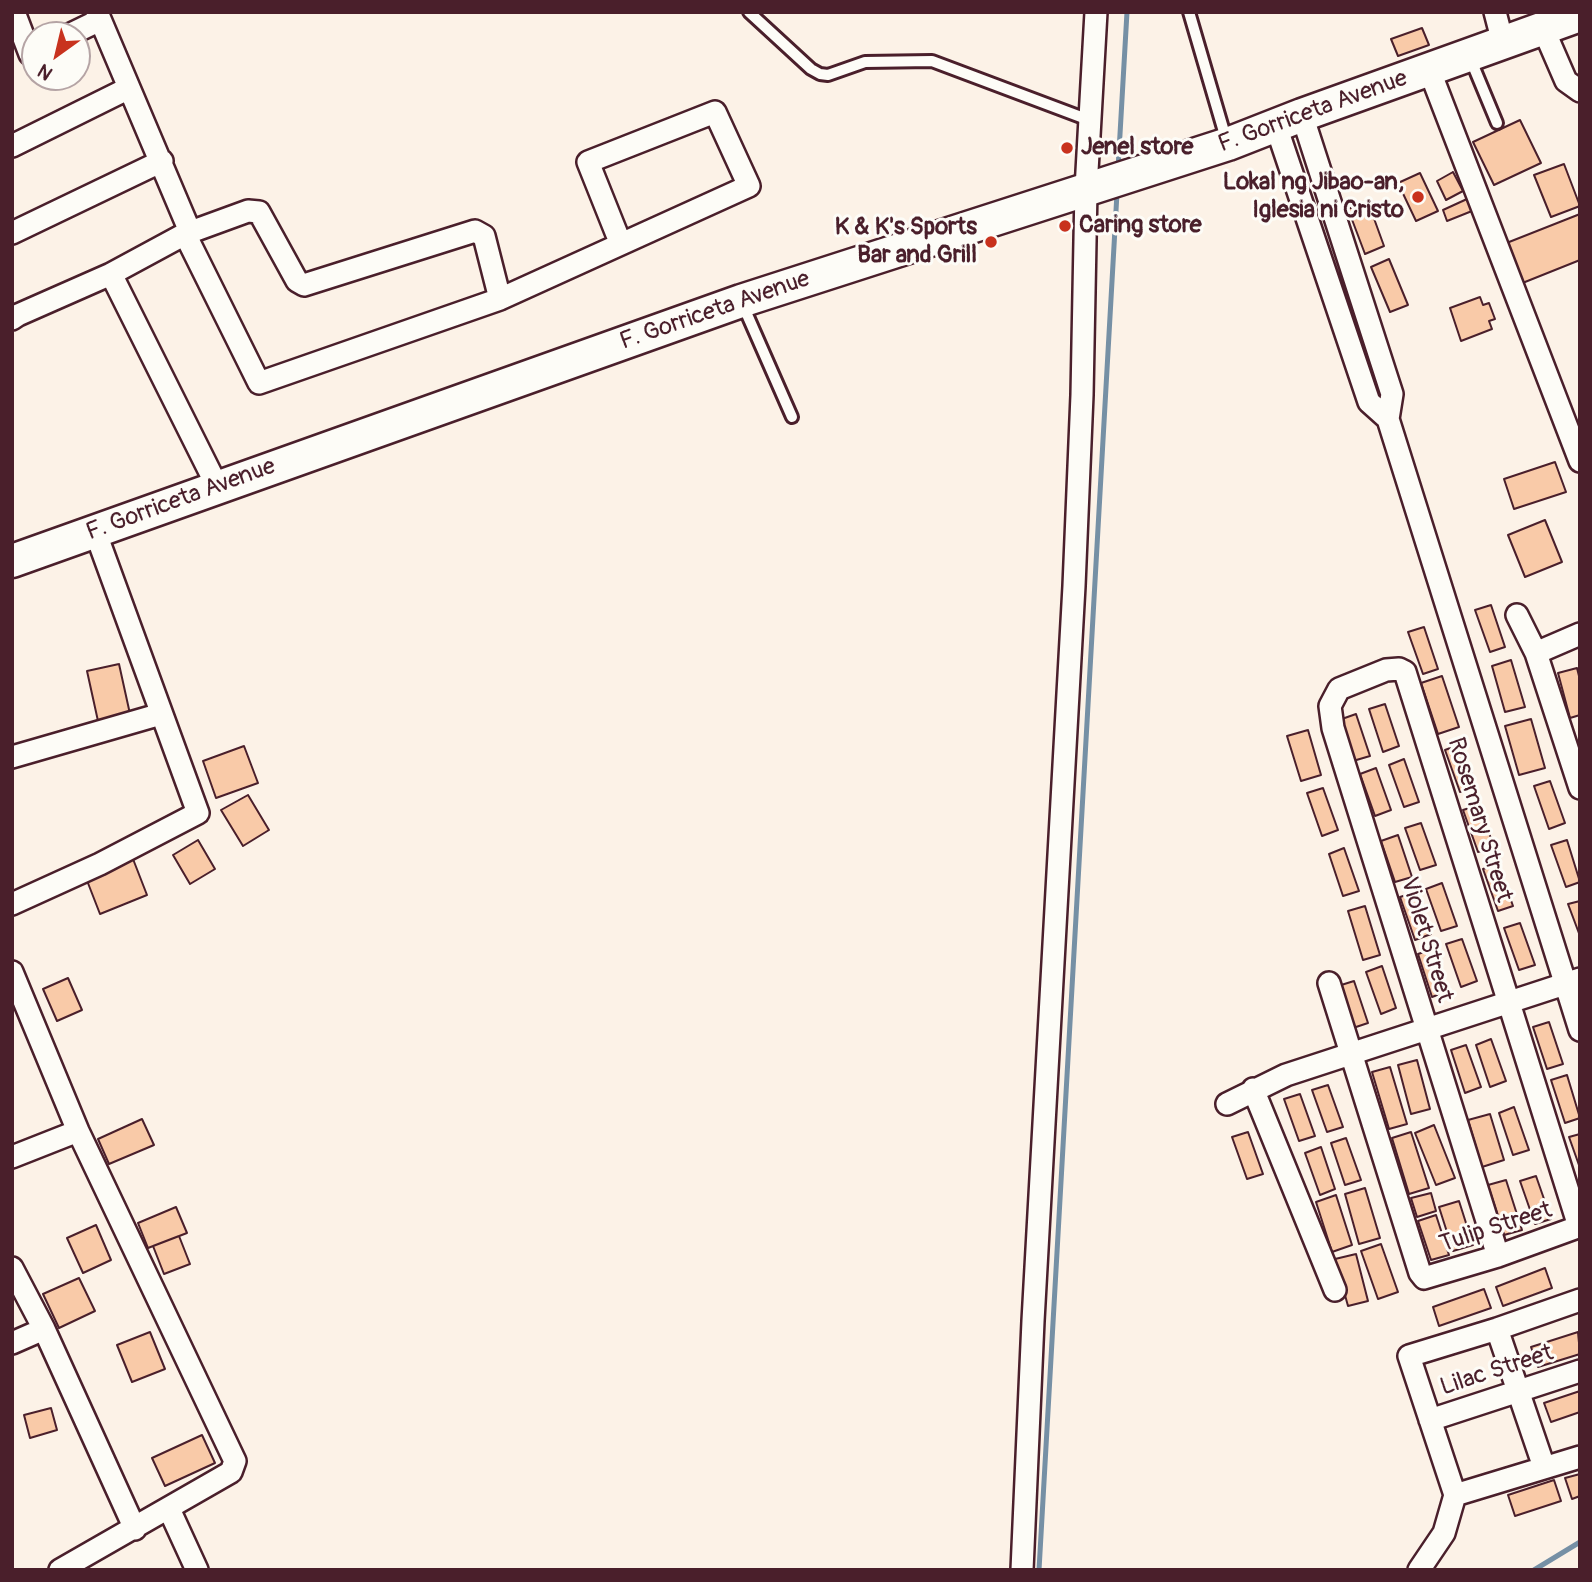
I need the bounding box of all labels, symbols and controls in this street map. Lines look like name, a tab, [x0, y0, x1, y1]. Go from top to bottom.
north arrow	[21, 21, 91, 91]
text: N	[33, 58, 57, 85]
street label: F. Gorriceta Avenue	[1215, 64, 1411, 160]
place label: Jenel store	[1081, 134, 1193, 162]
marker: Jenel store	[1059, 140, 1075, 156]
place label: Lokal ng Jibao-an, Iglesia ni Cristo	[1223, 169, 1404, 225]
marker: Lokal ng Jibao-an, Iglesia ni Cristo	[1410, 189, 1426, 205]
place label: Caring store	[1079, 212, 1202, 240]
place label: K & K's Sports Bar and Grill	[835, 214, 977, 270]
marker: Caring store	[1057, 218, 1073, 234]
marker: K & K's Sports Bar and Grill	[983, 234, 999, 250]
street label: F. Gorriceta Avenue	[616, 265, 814, 357]
street label: F. Gorriceta Avenue	[83, 452, 279, 548]
street label: Rosemary Street	[1440, 734, 1518, 906]
street label: Violet Street	[1393, 874, 1459, 1006]
street label: Tulip Street	[1436, 1196, 1556, 1260]
street label: Lilac Street	[1437, 1339, 1557, 1403]

